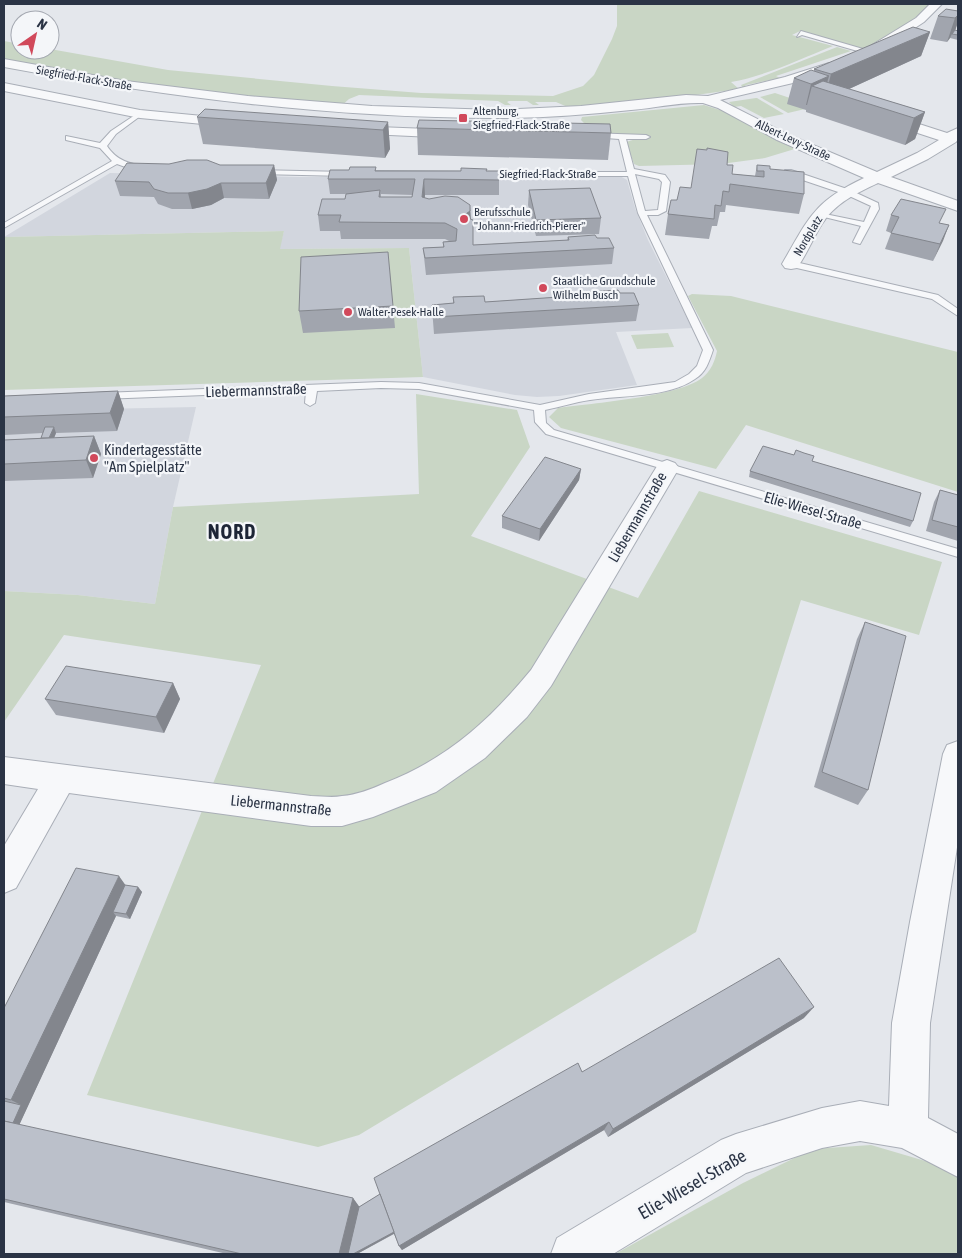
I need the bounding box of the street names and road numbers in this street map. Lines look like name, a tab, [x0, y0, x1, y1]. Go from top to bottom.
street label: Siegfried-Flack-Straße	[35, 63, 133, 93]
street label: Albert-Levy-Straße	[753, 116, 833, 164]
street label: Siegfried-Flack-Straße	[500, 167, 596, 181]
street label: Nordplatz	[791, 213, 826, 259]
street label: Liebermannstraße	[205, 380, 307, 400]
street label: Liebermannstraße	[604, 469, 670, 565]
street label: Elie-Wiesel-Straße	[762, 488, 864, 532]
street label: Liebermannstraße	[230, 791, 332, 819]
street label: Elie-Wiesel-Straße	[634, 1145, 750, 1223]

